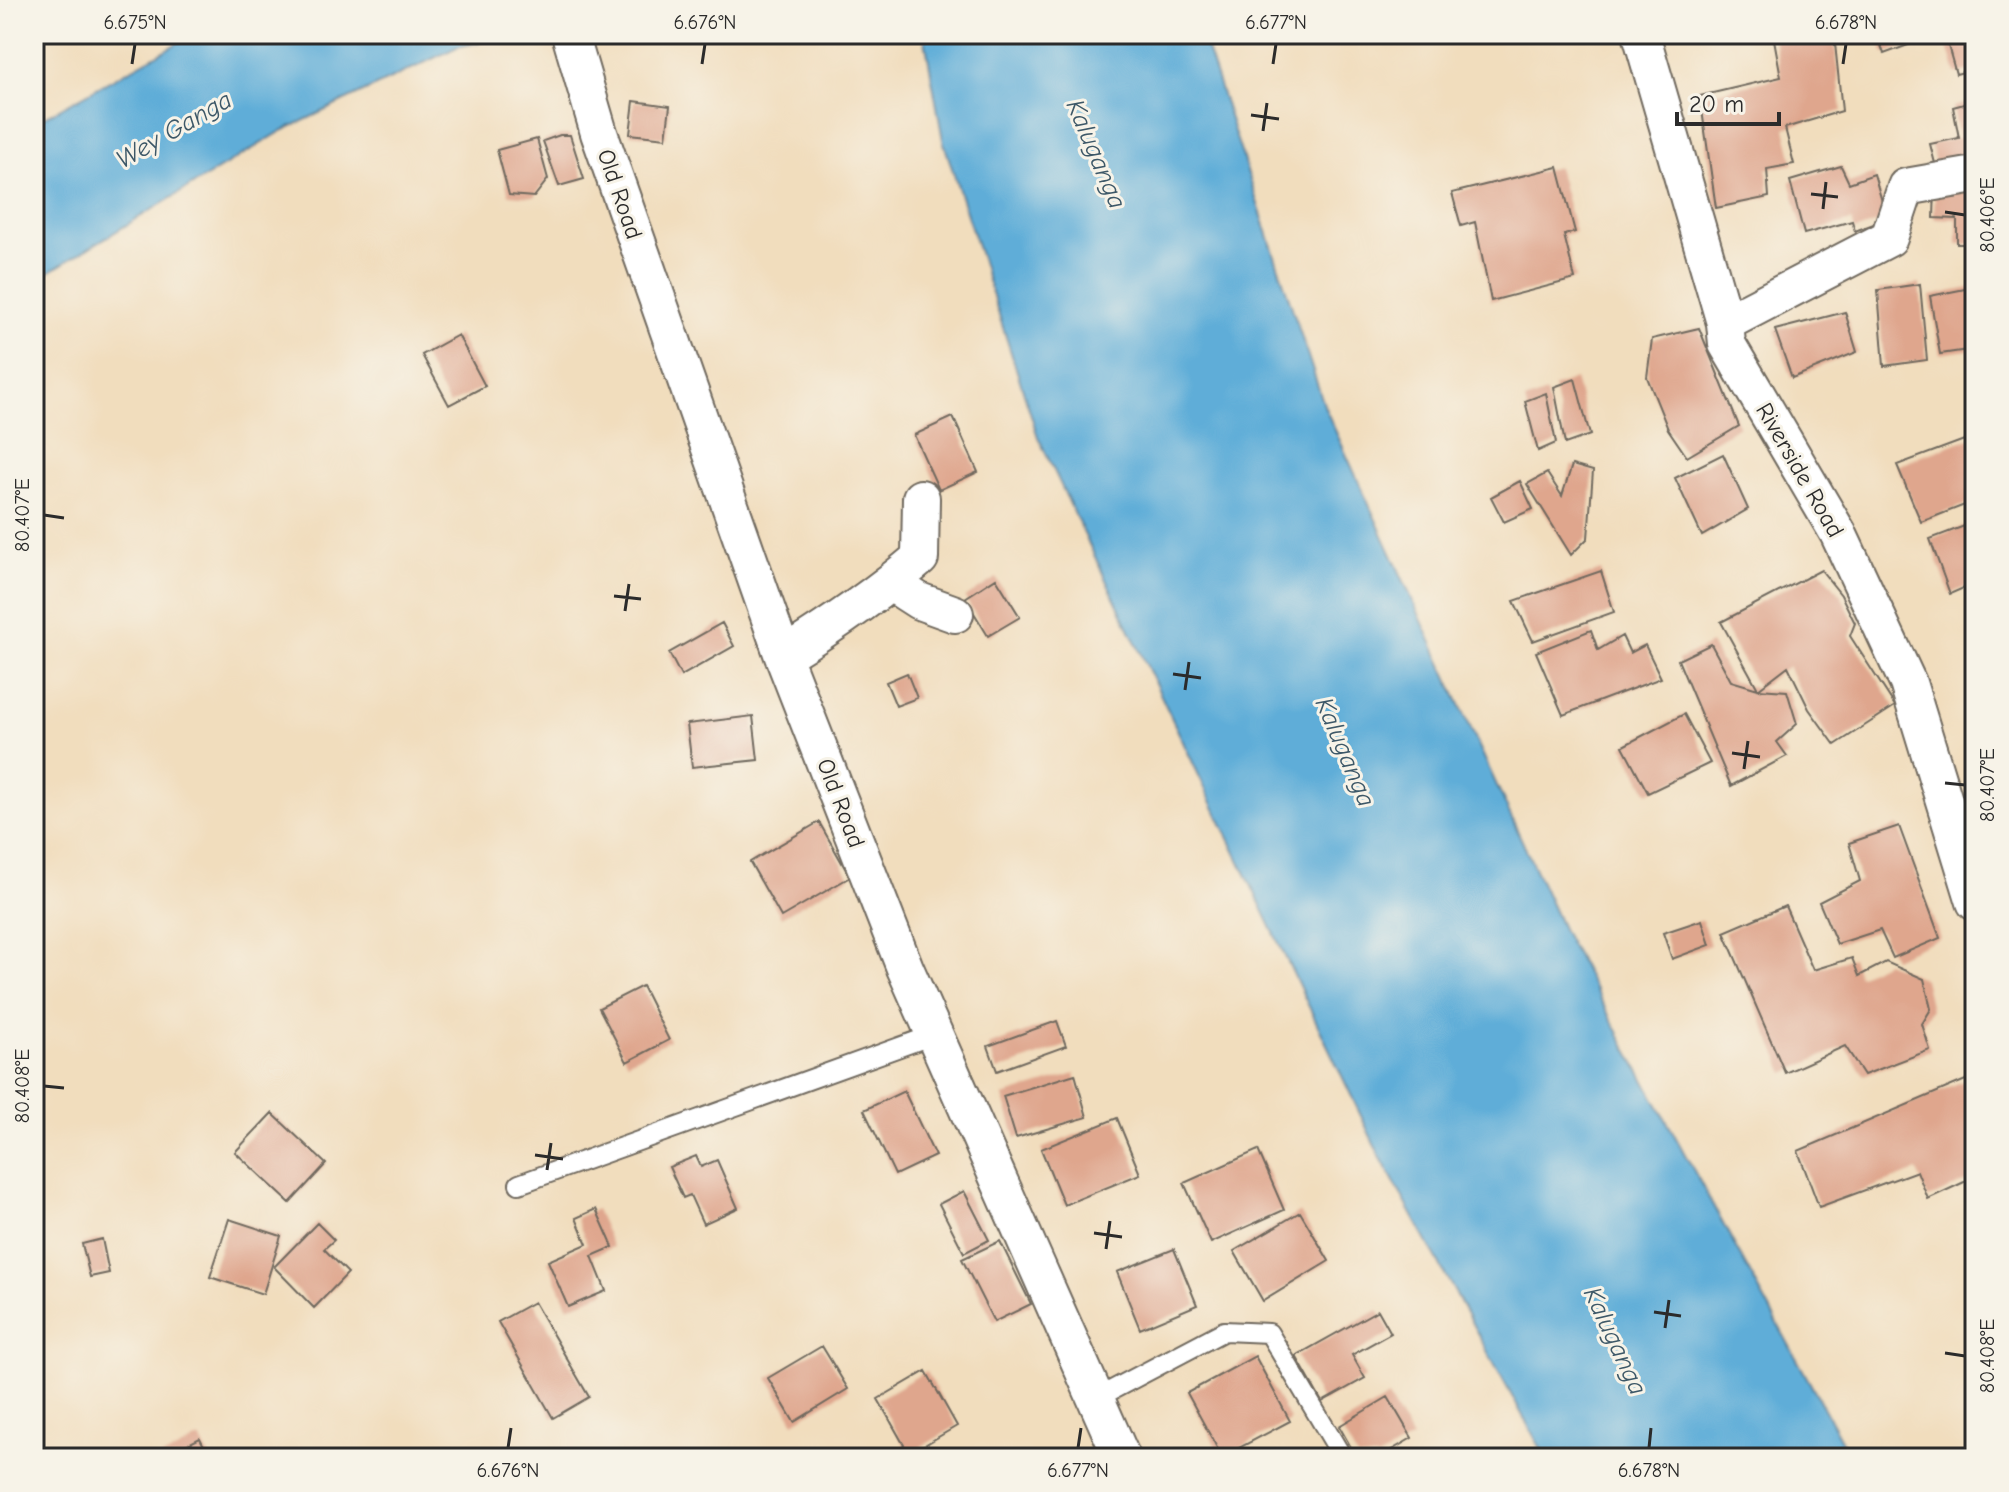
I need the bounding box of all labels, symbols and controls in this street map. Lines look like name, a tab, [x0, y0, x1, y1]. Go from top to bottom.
text: 6.675°N	[103, 11, 167, 34]
text: 6.676°N	[674, 11, 737, 34]
text: 6.677°N	[1245, 11, 1307, 34]
text: 6.678°N	[1815, 11, 1877, 34]
scale bar	[1677, 76, 1779, 126]
water label: Wey Ganga	[111, 85, 237, 175]
text: 20 m	[1689, 90, 1744, 118]
water label: Kaluganga	[1060, 95, 1132, 213]
street label: Old Road	[592, 145, 648, 243]
text: 80.406°E	[1976, 177, 1999, 253]
street label: Riverside Road	[1750, 398, 1850, 542]
text: 80.407°E	[11, 478, 34, 552]
water label: Kaluganga	[1309, 693, 1381, 811]
text: 80.407°E	[1976, 748, 1999, 822]
street label: Old Road	[811, 754, 871, 852]
text: 80.408°E	[11, 1049, 34, 1123]
water label: Kaluganga	[1577, 1282, 1653, 1400]
text: 80.408°E	[1976, 1319, 1999, 1393]
text: 6.676°N	[477, 1459, 540, 1482]
text: 6.677°N	[1047, 1459, 1109, 1482]
text: 6.678°N	[1618, 1459, 1680, 1482]

